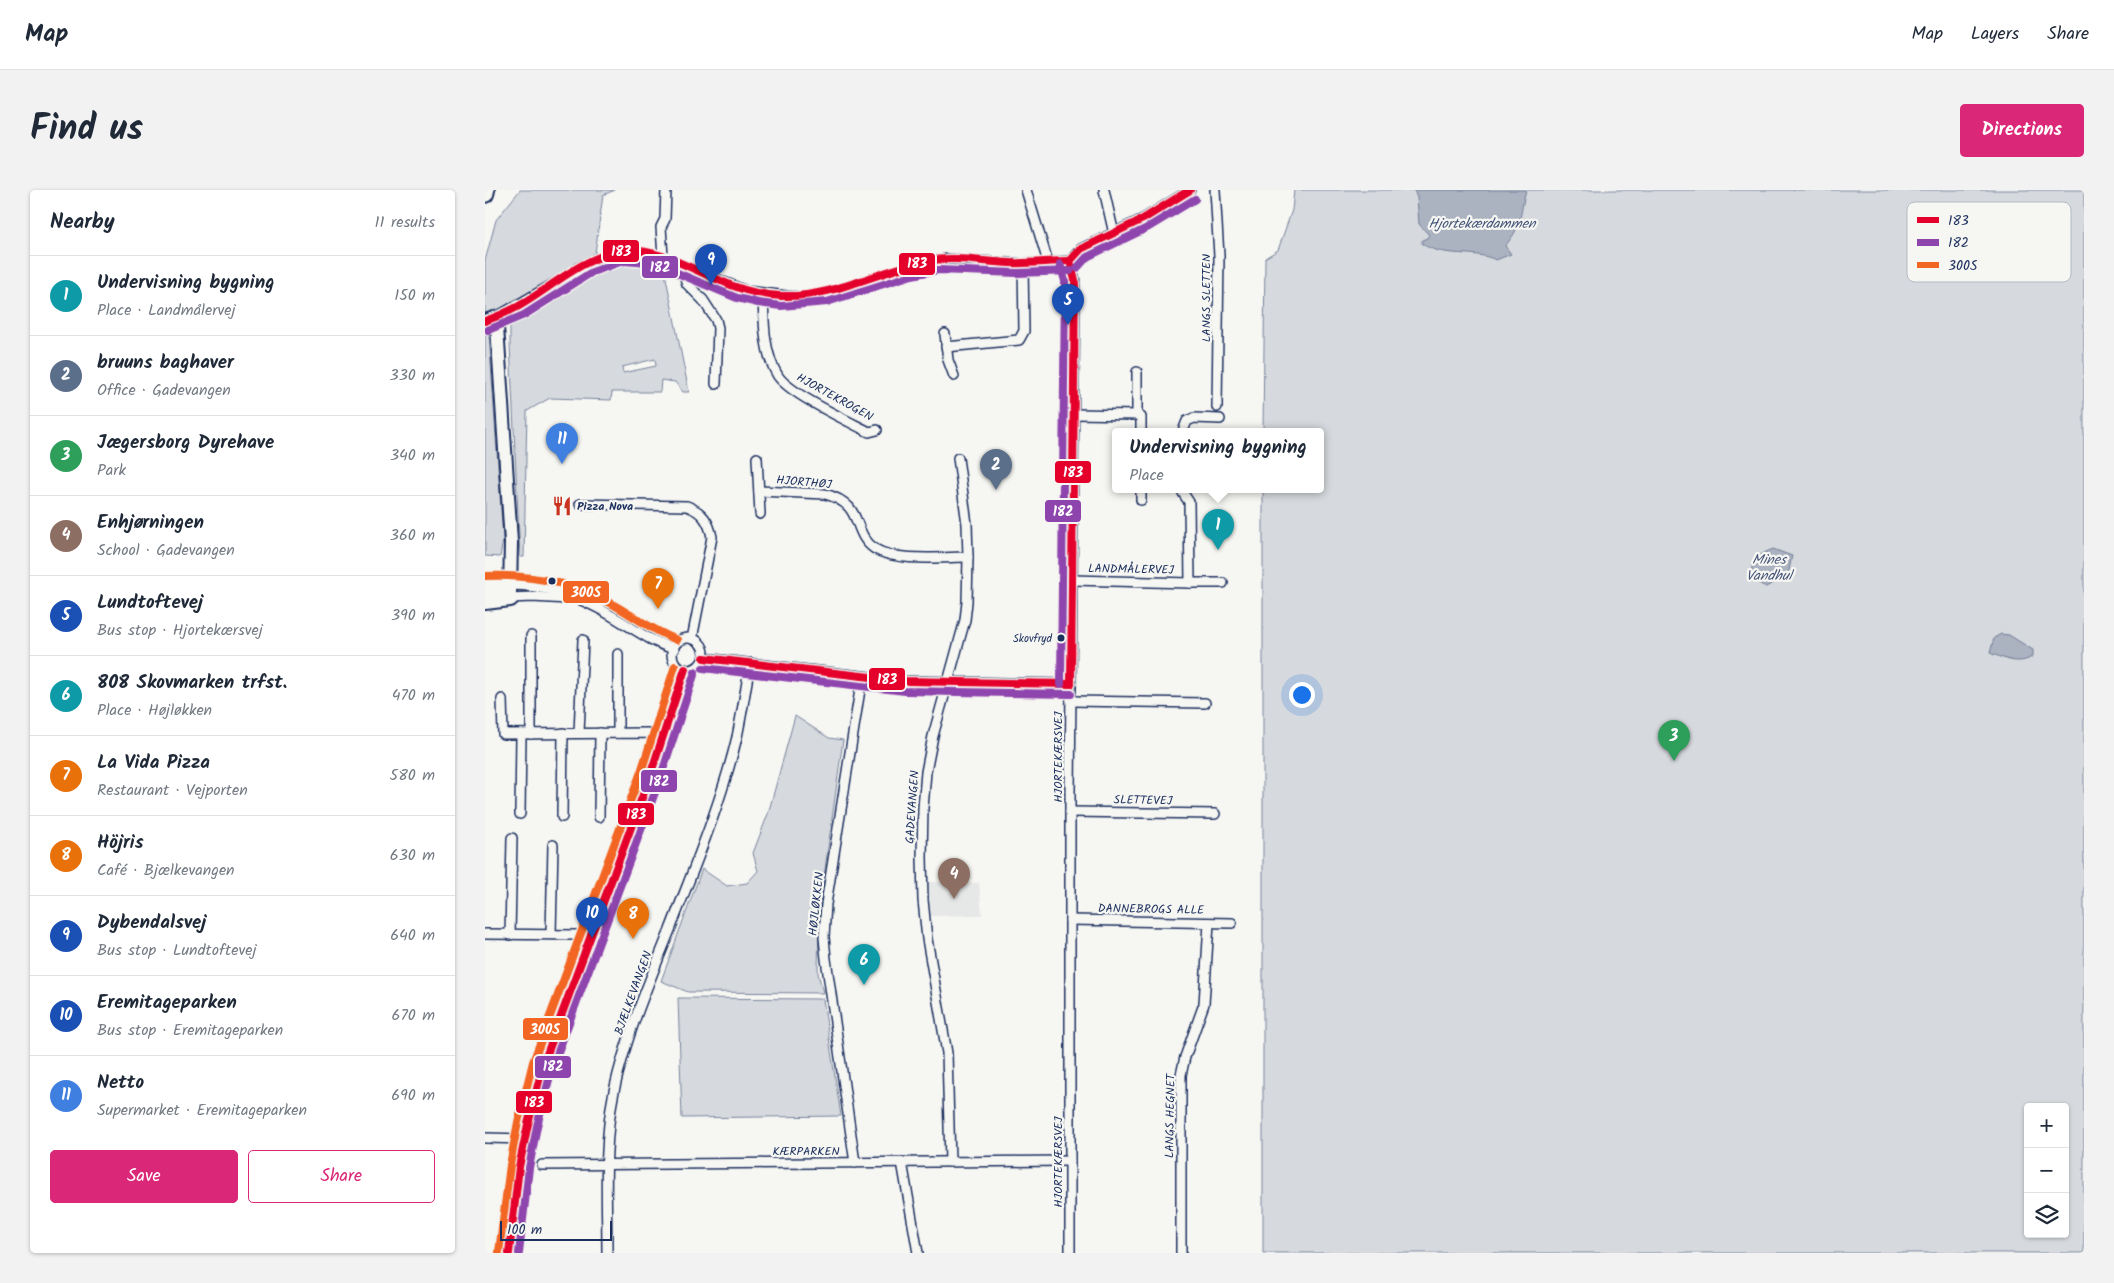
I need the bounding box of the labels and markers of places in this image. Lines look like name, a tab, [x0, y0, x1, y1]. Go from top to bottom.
pin: 9	[695, 244, 727, 285]
pin: 5	[1052, 284, 1084, 325]
pin: 11	[546, 423, 578, 464]
pin: 2	[980, 449, 1012, 490]
restaurant icon: Pizza Nova	[551, 495, 573, 517]
place label: Pizza Nova	[577, 497, 633, 516]
pin: 1	[1202, 509, 1234, 550]
pin: 7	[642, 568, 674, 609]
unlabelled marker	[547, 576, 557, 586]
place label: Skovfryd	[1013, 630, 1052, 648]
marker: Skovfryd	[1056, 633, 1066, 643]
pin: 3	[1658, 720, 1690, 761]
pin: 4	[938, 858, 970, 899]
pin: 10	[576, 897, 608, 938]
pin: 8	[617, 898, 649, 939]
pin: 6	[848, 944, 880, 985]

